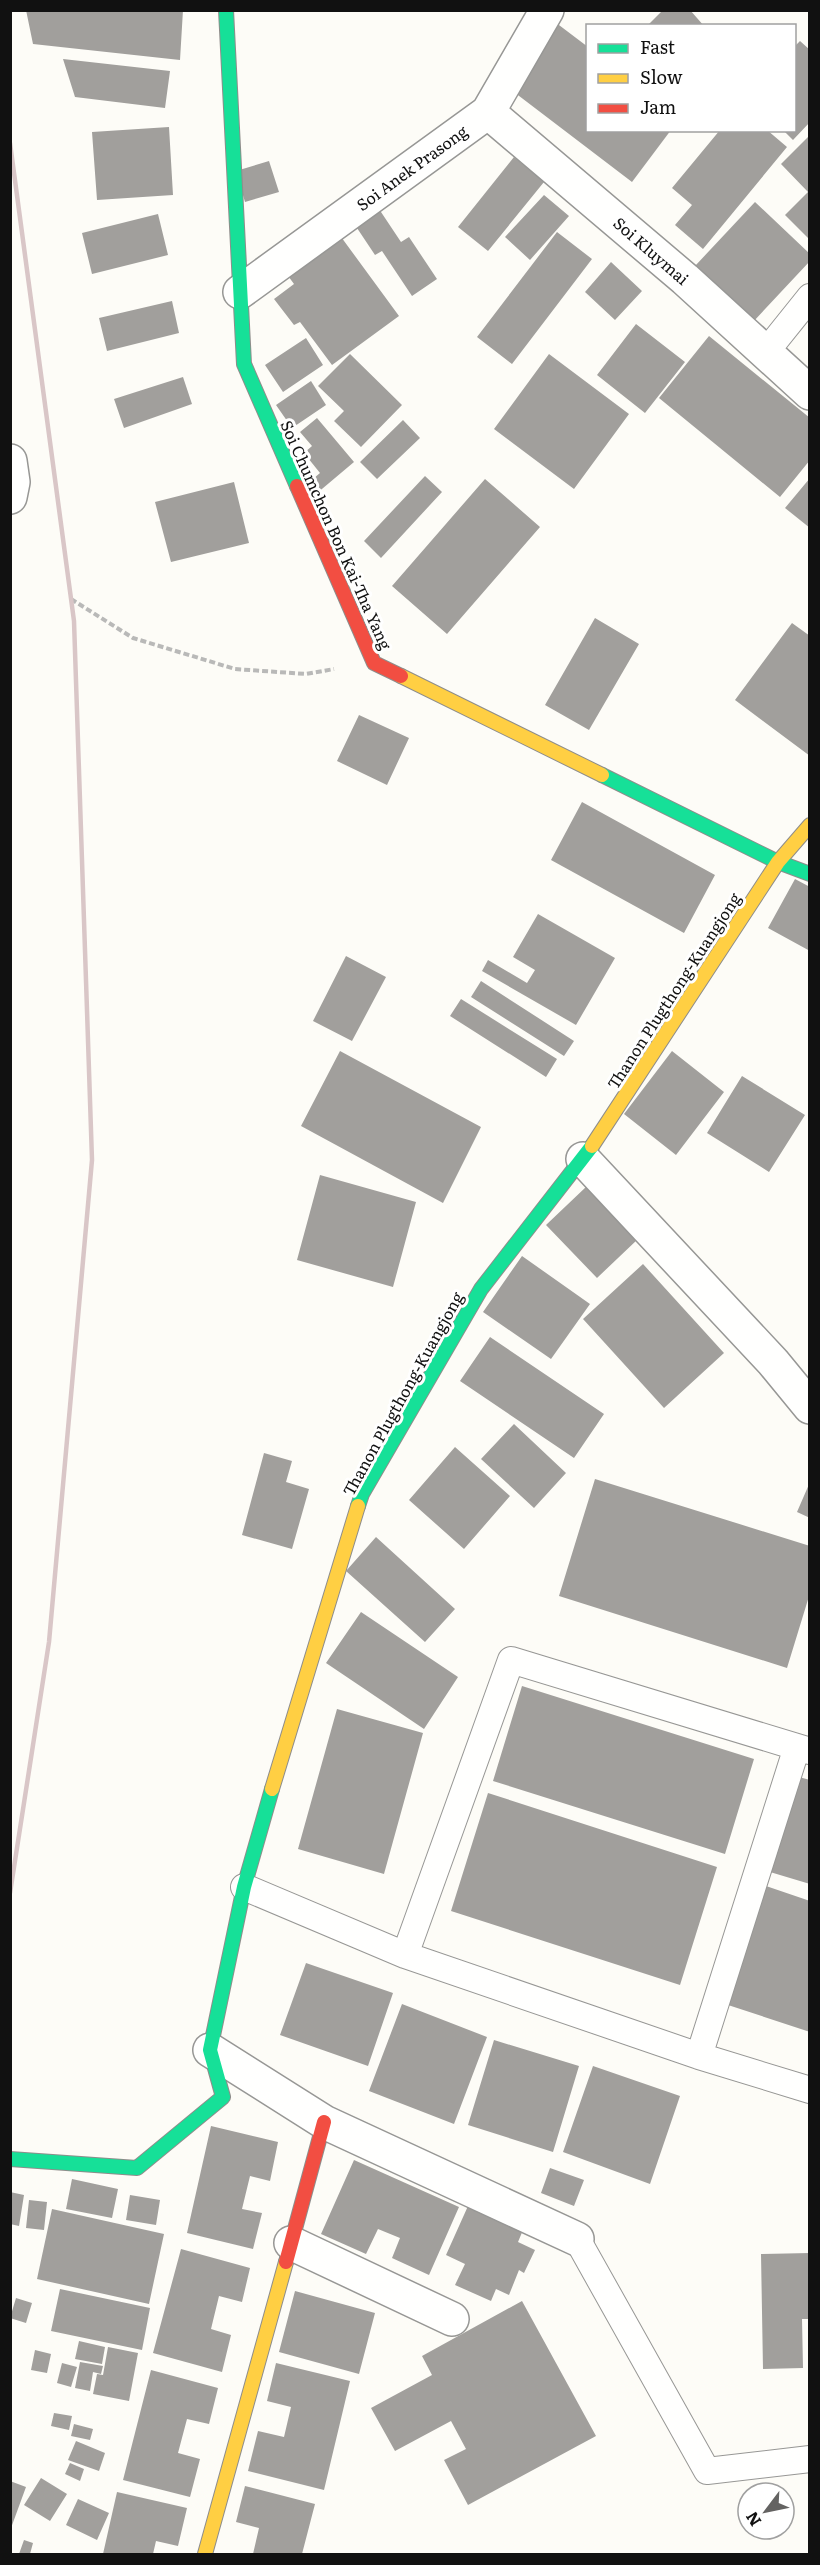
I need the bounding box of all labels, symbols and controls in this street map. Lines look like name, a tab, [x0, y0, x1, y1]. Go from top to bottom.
legend	[586, 24, 796, 132]
text: Fast	[640, 33, 676, 60]
text: Slow	[640, 63, 683, 90]
text: Jam	[640, 93, 676, 120]
street label: Soi Anek Prasong	[351, 119, 472, 216]
street label: Soi Kluymai	[609, 211, 695, 290]
street label: Soi Chumchon Bon Kai-Tha Yang	[275, 416, 399, 653]
street label: Thanon Plugthong-Kuangjong	[600, 887, 746, 1093]
street label: Thanon Plugthong-Kuangjong	[336, 1287, 468, 1500]
north arrow	[736, 2481, 796, 2541]
text: N	[739, 2507, 766, 2532]

